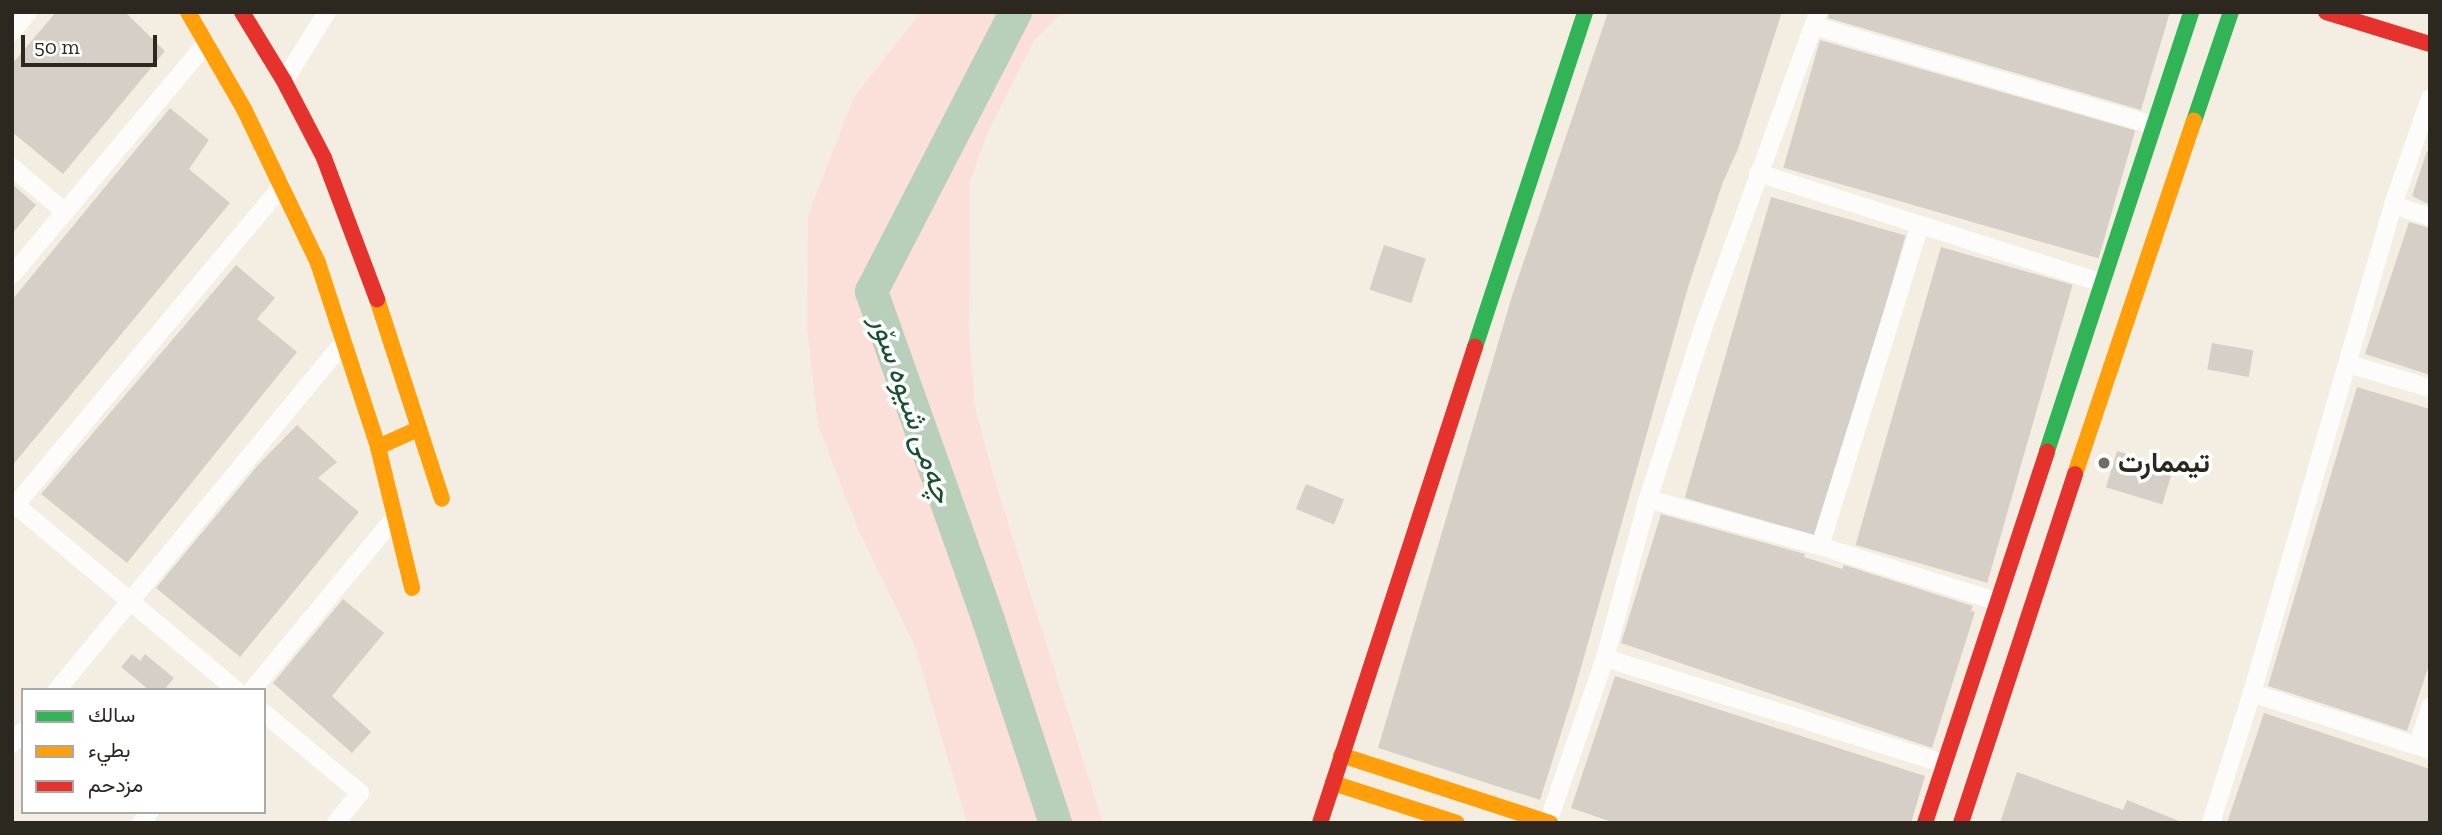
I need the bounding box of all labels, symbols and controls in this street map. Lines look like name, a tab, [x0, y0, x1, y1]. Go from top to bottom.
scale bar	[24, 21, 161, 65]
text: 50 m	[34, 34, 80, 59]
water label: چەمی شیوە سۆر	[863, 311, 961, 507]
place label: تیممارت	[2118, 446, 2210, 480]
marker: تیممارت	[2096, 455, 2112, 471]
legend	[21, 688, 266, 814]
text: سالك	[88, 702, 135, 727]
text: بطيء	[88, 737, 131, 762]
text: مزدحم	[88, 772, 143, 797]

